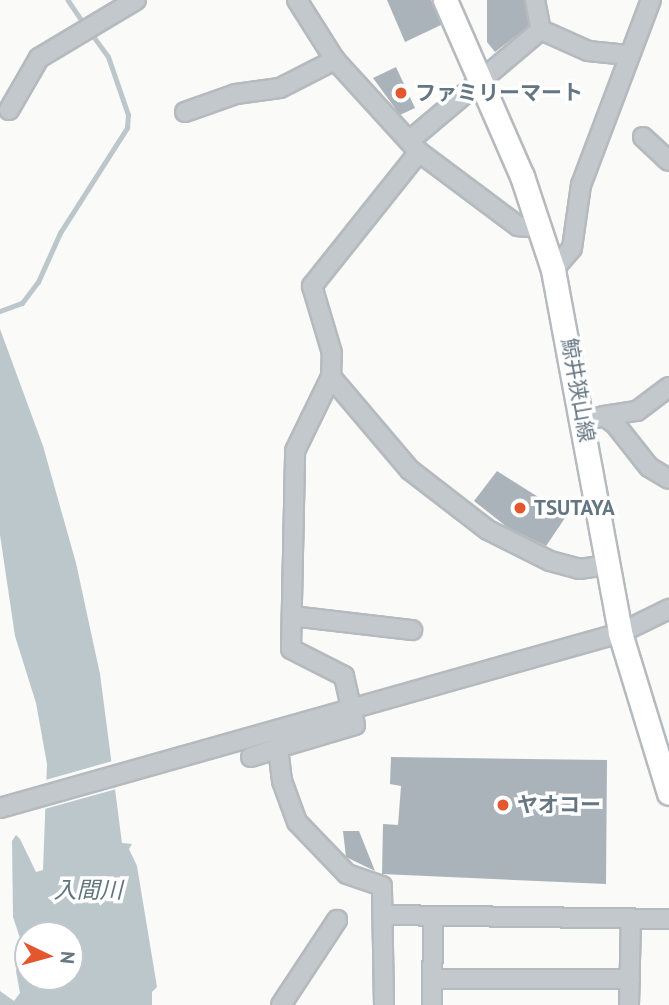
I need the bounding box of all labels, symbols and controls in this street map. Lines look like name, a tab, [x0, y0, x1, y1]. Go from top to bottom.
place label: ファミリーマート	[415, 80, 583, 106]
marker: ファミリーマート	[393, 85, 409, 101]
street label: 鯨井狭山線	[556, 336, 600, 444]
place label: TSUTAYA	[534, 495, 615, 521]
marker: TSUTAYA	[512, 500, 528, 516]
place label: ヤオコー	[517, 792, 601, 818]
marker: ヤオコー	[495, 797, 511, 813]
water label: 入間川	[54, 876, 122, 904]
north arrow	[14, 921, 84, 991]
text: N	[55, 950, 80, 965]

